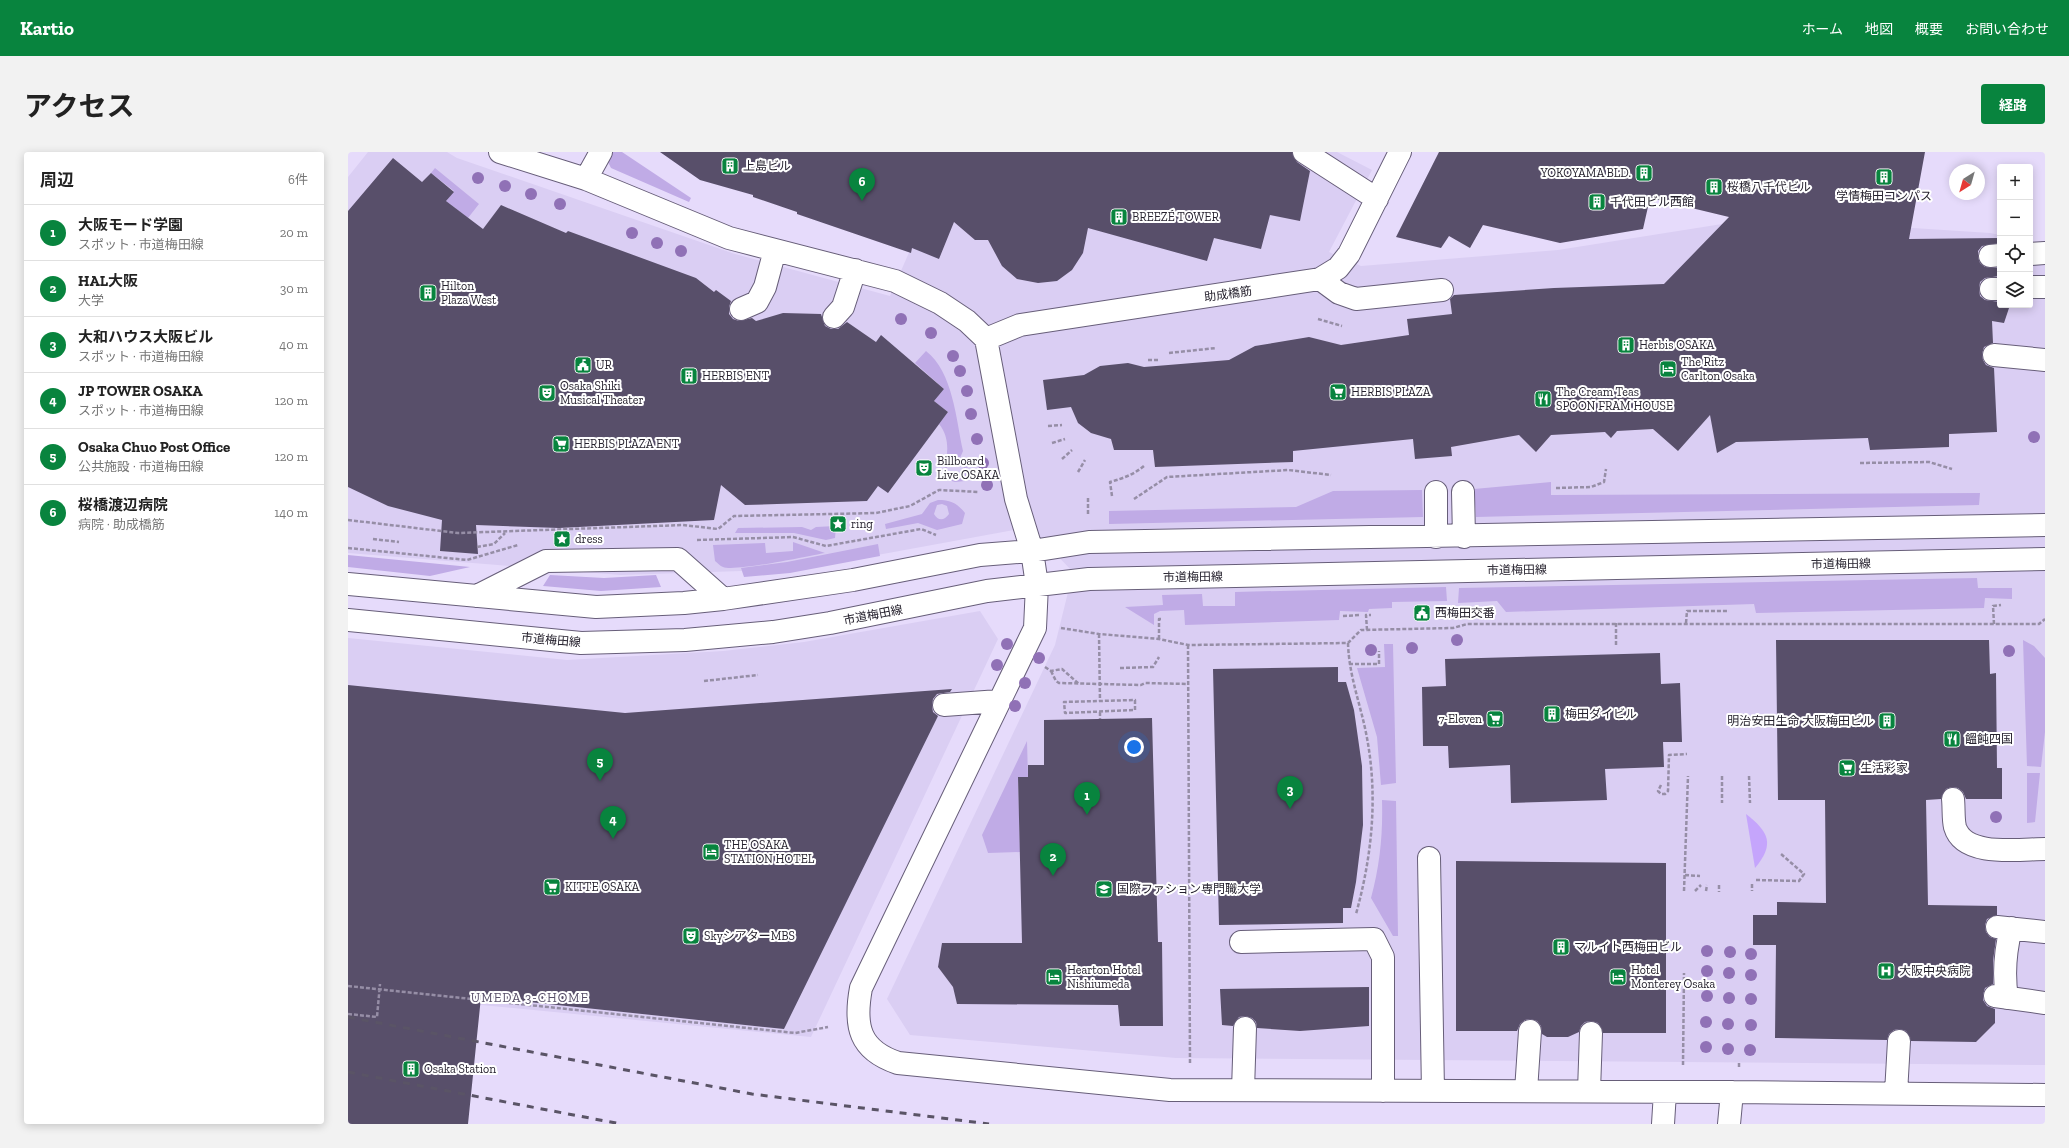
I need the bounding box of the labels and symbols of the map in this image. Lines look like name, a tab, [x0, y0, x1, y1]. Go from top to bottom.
building icon: 上島ビル	[720, 156, 740, 176]
place label: 上島ビル	[743, 159, 791, 173]
building icon: YOKOYAMA BLD.	[1634, 163, 1654, 183]
north arrow	[1949, 164, 1985, 200]
place label: YOKOYAMA BLD.	[1539, 166, 1631, 180]
building icon: 学情梅田コンパス	[1874, 167, 1894, 187]
pin: 6	[849, 168, 875, 201]
building icon: 桜橋八千代ビル	[1704, 177, 1724, 197]
place label: 桜橋八千代ビル	[1727, 180, 1811, 194]
place label: 学情梅田コンパス	[1836, 189, 1932, 203]
building icon: 千代田ビル西館	[1587, 192, 1607, 212]
place label: 千代田ビル西館	[1610, 195, 1694, 209]
building icon: BREEZÉ TOWER	[1109, 207, 1129, 227]
place label: BREEZÉ TOWER	[1132, 209, 1219, 224]
place label: Hilton Plaza West	[441, 279, 497, 307]
building icon: Hilton Plaza West	[418, 283, 438, 303]
street label: 助成橋筋	[1203, 284, 1253, 304]
building icon: Herbis OSAKA	[1616, 335, 1636, 355]
place label: Herbis OSAKA	[1639, 338, 1715, 352]
public building icon: UR	[573, 355, 593, 375]
place label: The Ritz Carlton Osaka	[1681, 355, 1755, 383]
place label: UR	[596, 358, 613, 372]
hotel icon: The Ritz Carlton Osaka	[1658, 359, 1678, 379]
building icon: HERBIS ENT	[679, 366, 699, 386]
place label: HERBIS ENT	[702, 369, 770, 383]
place label: Osaka Shiki Musical Theater	[560, 379, 643, 407]
supermarket icon: HERBIS PLAZA	[1328, 382, 1348, 402]
theatre icon: Osaka Shiki Musical Theater	[537, 383, 557, 403]
place label: HERBIS PLAZA	[1351, 385, 1431, 399]
place label: The Cream Teas SPOON FRAM HOUSE	[1556, 385, 1673, 413]
restaurant icon: The Cream Teas SPOON FRAM HOUSE	[1533, 389, 1553, 409]
supermarket icon: HERBIS PLAZA ENT	[551, 434, 571, 454]
place label: HERBIS PLAZA ENT	[574, 437, 680, 451]
place label: Billboard Live OSAKA	[937, 454, 999, 482]
theatre icon: Billboard Live OSAKA	[914, 458, 934, 478]
place icon: ring	[828, 514, 848, 534]
place label: ring	[851, 517, 873, 531]
place icon: dress	[552, 529, 572, 549]
place label: dress	[575, 532, 603, 546]
street label: 市道梅田線	[1811, 556, 1871, 572]
street label: 市道梅田線	[1487, 562, 1547, 578]
street label: 市道梅田線	[1163, 569, 1223, 585]
street label: 市道梅田線	[842, 602, 904, 628]
public building icon: 西梅田交番	[1412, 603, 1432, 623]
place label: 西梅田交番	[1435, 606, 1495, 620]
street label: 市道梅田線	[520, 630, 582, 650]
building icon: 梅田ダイビル	[1542, 704, 1562, 724]
place label: 梅田ダイビル	[1565, 707, 1637, 721]
supermarket icon: 7-Eleven	[1485, 709, 1505, 729]
building icon: 明治安田生命 大阪梅田ビル	[1877, 711, 1897, 731]
place label: 7-Eleven	[1439, 712, 1482, 726]
place label: 明治安田生命 大阪梅田ビル	[1727, 714, 1874, 728]
restaurant icon: 饂飩四国	[1942, 729, 1962, 749]
place label: 饂飩四国	[1965, 732, 2013, 746]
your location	[1124, 737, 1144, 757]
pin: 5	[587, 748, 613, 781]
supermarket icon: 生活彩家	[1837, 758, 1857, 778]
place label: 生活彩家	[1860, 761, 1908, 775]
pin: 3	[1277, 776, 1303, 809]
pin: 1	[1074, 782, 1100, 815]
pin: 4	[600, 806, 626, 839]
place label: THE OSAKA STATION HOTEL	[724, 838, 815, 866]
hotel icon: THE OSAKA STATION HOTEL	[701, 842, 721, 862]
pin: 2	[1040, 843, 1066, 876]
supermarket icon: KITTE OSAKA	[542, 877, 562, 897]
school or university icon: 国際ファション専門職大学	[1094, 879, 1114, 899]
place label: KITTE OSAKA	[565, 880, 640, 894]
place label: 国際ファション専門職大学	[1117, 882, 1261, 896]
theatre icon: SkyシアターMBS	[681, 926, 701, 946]
place label: SkyシアターMBS	[704, 929, 795, 943]
building icon: マルイト西梅田ビル	[1551, 937, 1571, 957]
place label: マルイト西梅田ビル	[1574, 940, 1682, 954]
hospital icon: 大阪中央病院	[1876, 961, 1896, 981]
place label: Hearton Hotel Nishiumeda	[1067, 963, 1141, 991]
place label: Hotel Monterey Osaka	[1631, 963, 1716, 991]
place label: 大阪中央病院	[1899, 964, 1971, 978]
hotel icon: Hearton Hotel Nishiumeda	[1044, 967, 1064, 987]
hotel icon: Hotel Monterey Osaka	[1608, 967, 1628, 987]
district label: UMEDA 3-CHOME	[471, 990, 589, 1005]
building icon: Osaka Station	[401, 1059, 421, 1079]
place label: Osaka Station	[424, 1062, 496, 1076]

